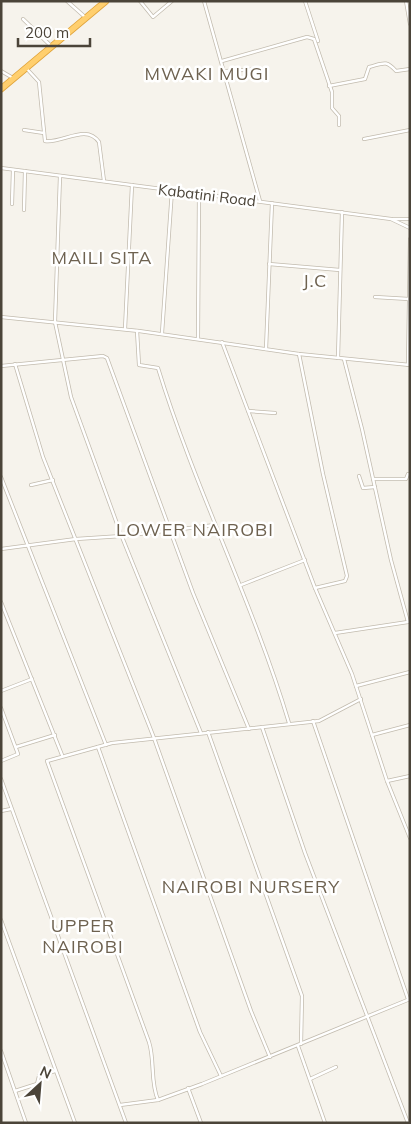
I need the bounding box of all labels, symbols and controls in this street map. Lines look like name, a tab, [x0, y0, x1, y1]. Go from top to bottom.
scale bar	[18, 15, 90, 47]
text: 200 m	[25, 23, 69, 42]
district label: MWAKI MUGI	[145, 62, 269, 85]
street label: Kabatini Road	[157, 180, 257, 210]
district label: MAILI SITA	[51, 246, 153, 269]
district label: J.C	[303, 269, 327, 292]
district label: LOWER NAIROBI	[116, 518, 274, 541]
district label: NAIROBI NURSERY	[162, 875, 340, 898]
district label: UPPER NAIROBI	[42, 914, 124, 958]
north arrow	[15, 1059, 65, 1109]
text: N	[37, 1062, 54, 1083]

